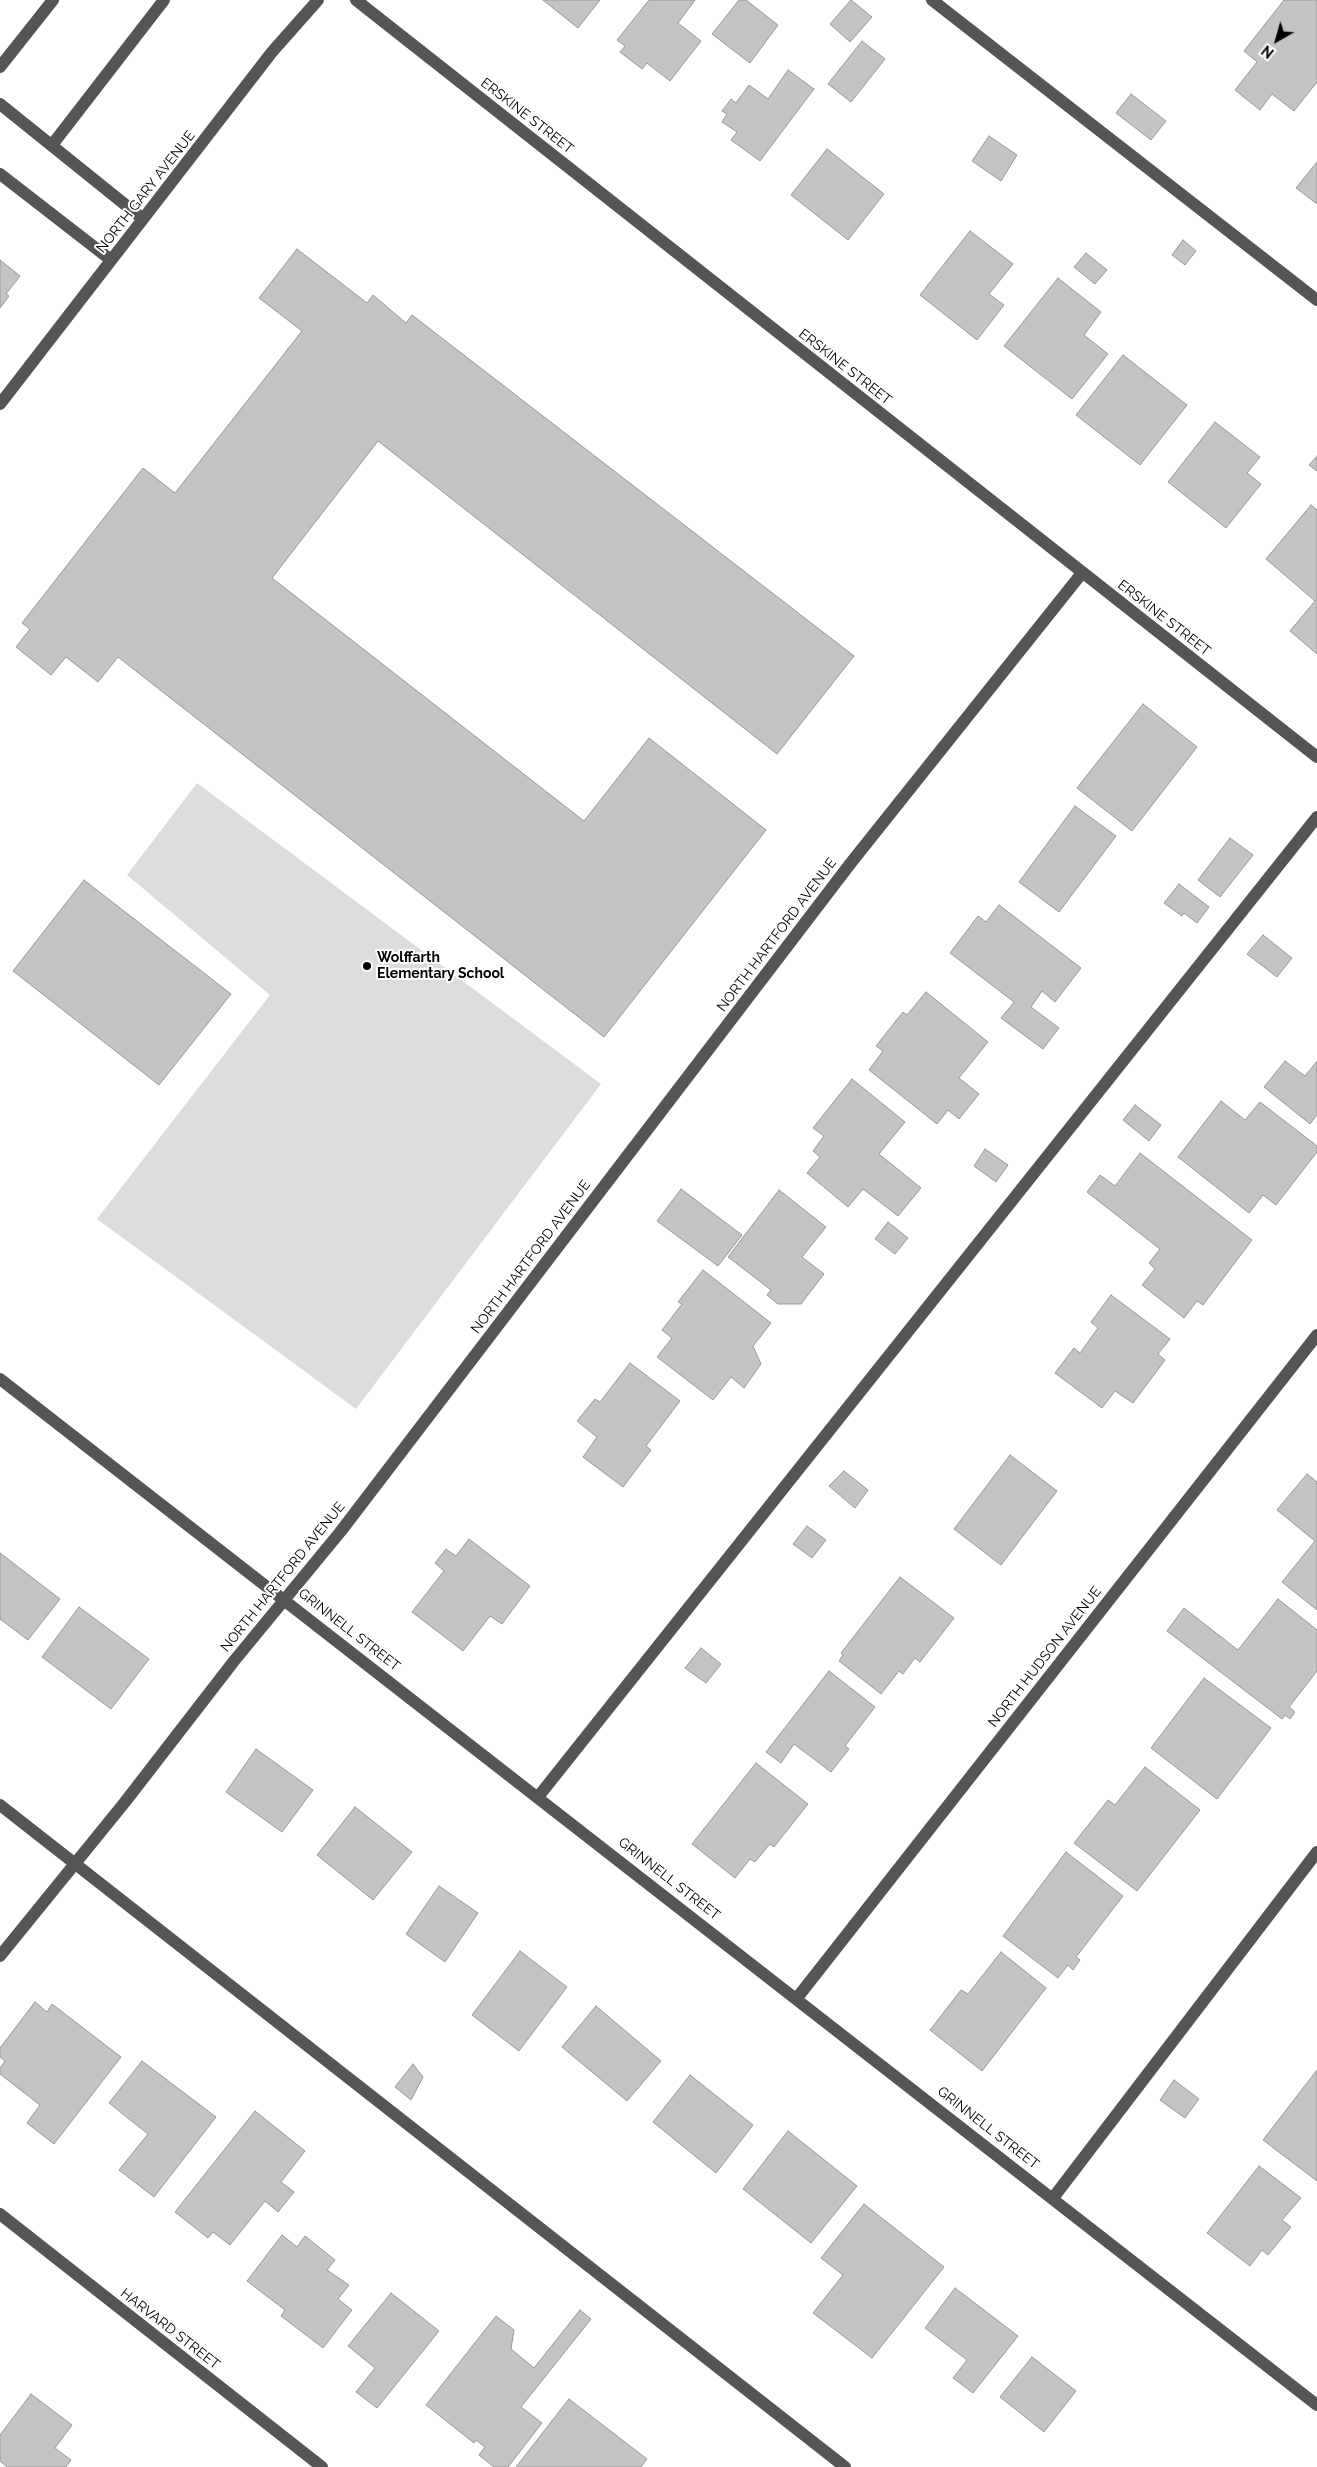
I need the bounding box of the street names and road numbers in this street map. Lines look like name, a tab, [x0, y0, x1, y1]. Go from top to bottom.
street label: ERSKINE STREET	[477, 75, 577, 157]
street label: NORTH GARY AVENUE	[93, 128, 199, 256]
street label: ERSKINE STREET	[795, 326, 895, 408]
street label: ERSKINE STREET	[1114, 577, 1214, 659]
street label: NORTH HARTFORD AVENUE	[714, 855, 840, 1015]
street label: NORTH HARTFORD AVENUE	[468, 1177, 594, 1337]
street label: NORTH HARTFORD AVENUE	[217, 1499, 349, 1655]
street label: NORTH HUDSON AVENUE	[985, 1583, 1105, 1731]
street label: GRINNELL STREET	[295, 1585, 403, 1675]
street label: GRINNELL STREET	[615, 1834, 723, 1924]
street label: GRINNELL STREET	[934, 2083, 1042, 2173]
street label: HARVARD STREET	[117, 2285, 223, 2373]

